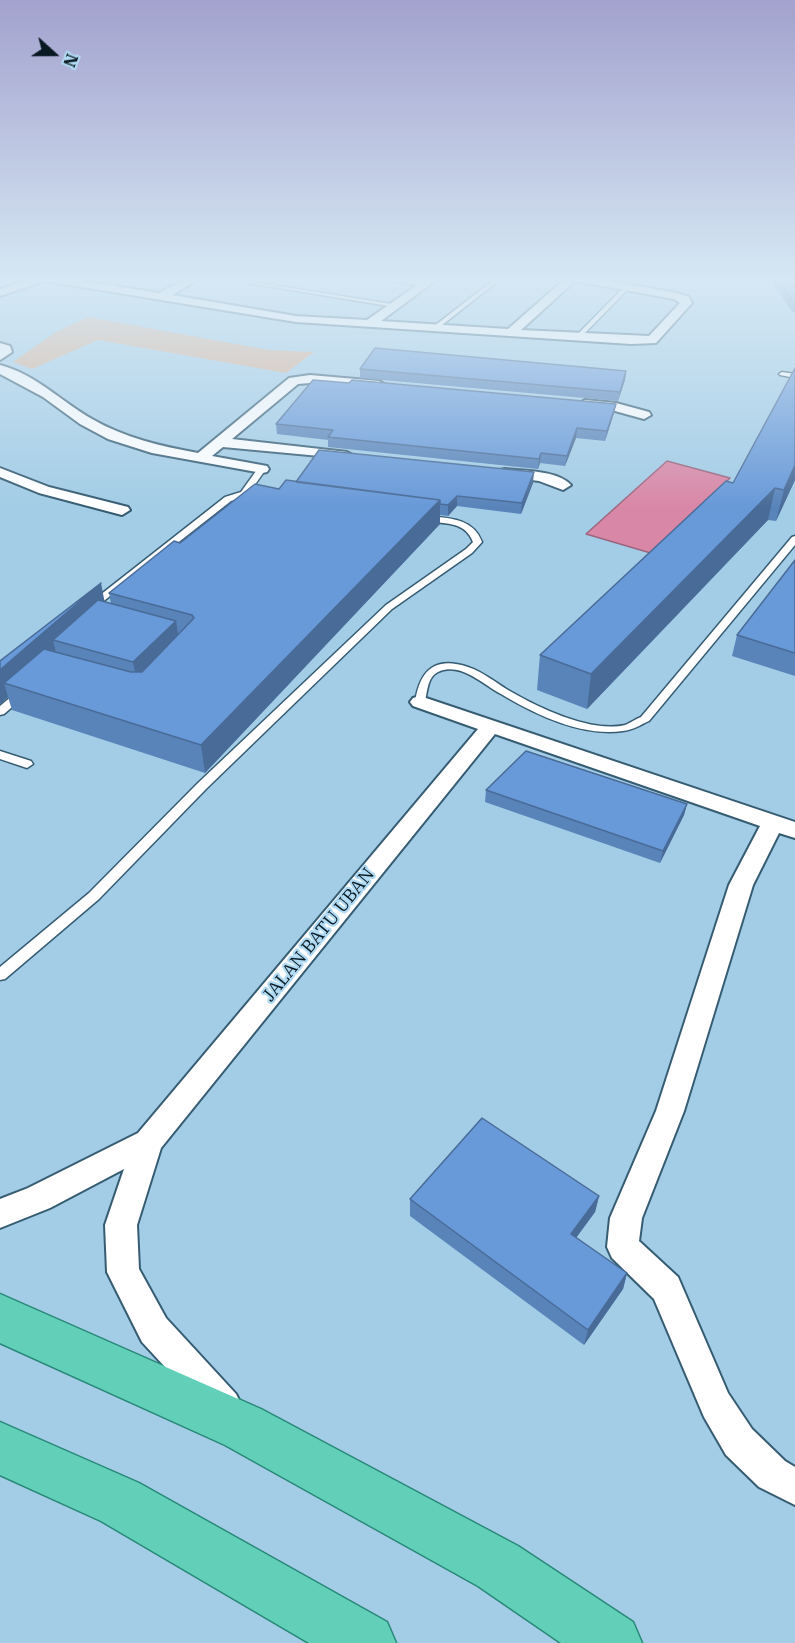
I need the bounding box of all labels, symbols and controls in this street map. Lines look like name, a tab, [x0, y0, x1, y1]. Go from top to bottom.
north arrow	[24, 24, 84, 84]
text: N	[59, 51, 82, 70]
street label: JALAN BATU UBAN	[259, 864, 379, 1006]

